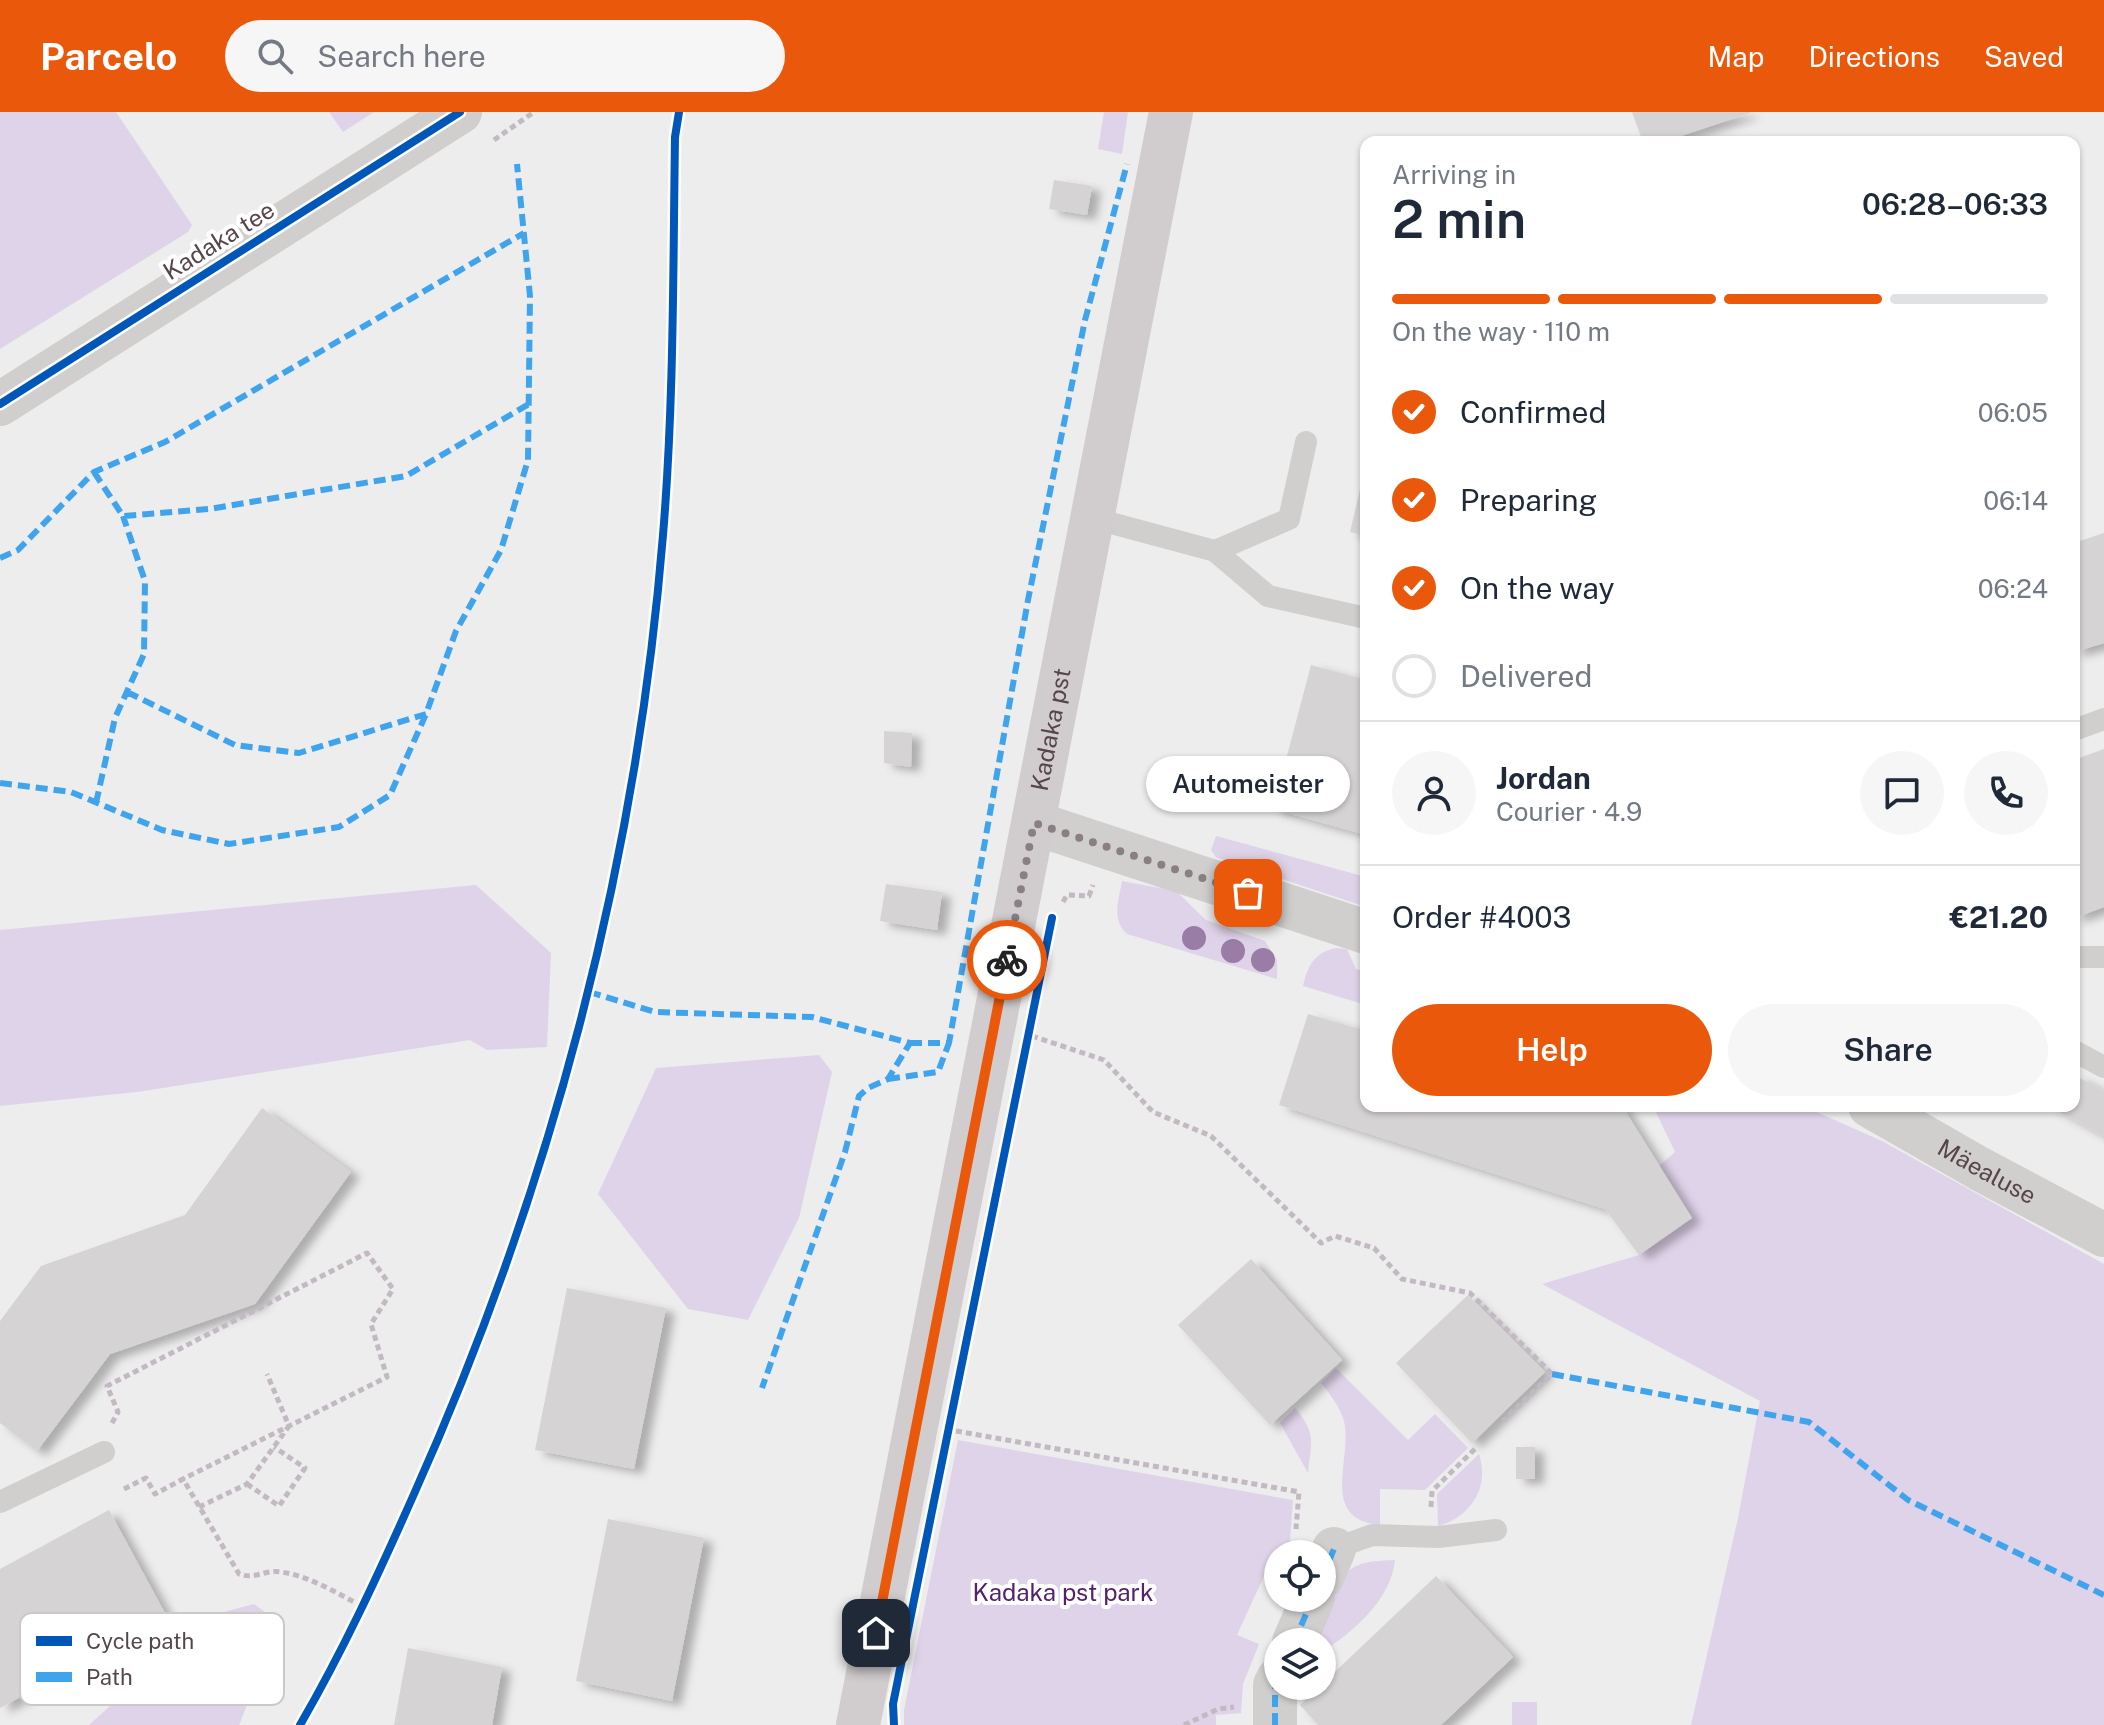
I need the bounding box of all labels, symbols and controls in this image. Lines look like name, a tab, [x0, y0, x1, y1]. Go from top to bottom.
search box	[225, 20, 785, 92]
text: Parcelo	[40, 34, 177, 79]
icon: search	[253, 34, 297, 78]
text: Search here	[317, 38, 486, 74]
text: Map	[1708, 40, 1764, 73]
text: Directions	[1808, 40, 1940, 73]
text: Saved	[1984, 40, 2064, 73]
text: Arriving in	[1392, 159, 1516, 190]
text: 06:28–06:33	[1862, 186, 2048, 222]
text: 2 min	[1392, 189, 1526, 250]
street label: Kadaka tee	[158, 195, 279, 285]
text: On the way · 110 m	[1392, 316, 1610, 347]
icon: check	[1392, 390, 1436, 434]
text: Confirmed	[1460, 394, 1606, 430]
text: 06:05	[1978, 397, 2048, 428]
icon: check	[1392, 478, 1436, 522]
text: Preparing	[1460, 482, 1597, 518]
text: 06:14	[1983, 485, 2048, 516]
icon: check	[1392, 566, 1436, 610]
text: On the way	[1460, 570, 1614, 606]
text: 06:24	[1978, 573, 2048, 604]
text: Delivered	[1460, 658, 1592, 694]
street label: Kadaka pst	[1025, 665, 1076, 793]
button: person	[1392, 751, 1476, 835]
button: chat	[1860, 751, 1944, 835]
button: phone	[1964, 751, 2048, 835]
callout: Automeister	[1146, 757, 1350, 813]
text: Jordan	[1496, 760, 1591, 796]
text: Automeister	[1172, 768, 1324, 799]
text: Courier · 4.9	[1496, 796, 1642, 827]
pin	[1214, 859, 1282, 927]
icon: bag	[1226, 871, 1270, 915]
text: Order #4003	[1392, 899, 1571, 935]
text: €21.20	[1949, 899, 2048, 935]
courier	[967, 920, 1047, 1000]
icon: bike	[985, 938, 1029, 982]
button: Help	[1392, 1004, 1712, 1096]
button: Share	[1728, 1004, 2048, 1096]
street label: Mäealuse	[1933, 1133, 2041, 1209]
map controls	[1264, 1540, 1336, 1700]
button: locate	[1264, 1540, 1336, 1612]
park label: Kadaka pst park	[973, 1578, 1153, 1606]
pin	[842, 1599, 910, 1667]
icon: home	[854, 1611, 898, 1655]
legend	[20, 1613, 284, 1705]
text: Cycle path	[86, 1628, 194, 1654]
button: layers	[1264, 1628, 1336, 1700]
text: Path	[86, 1664, 133, 1690]

